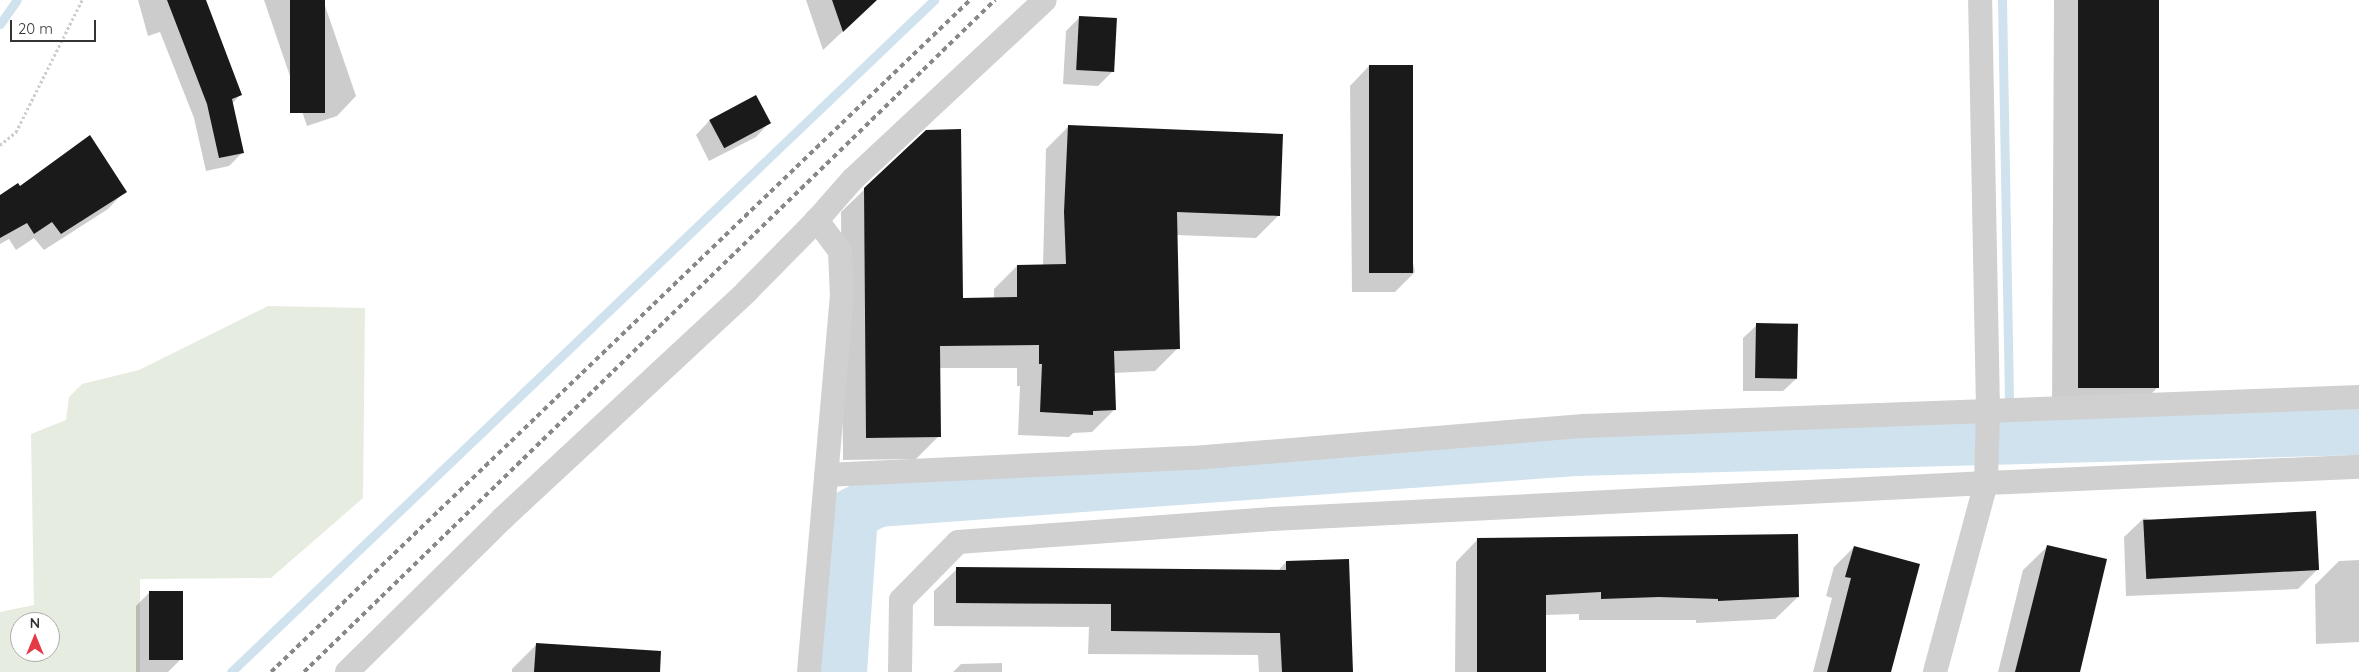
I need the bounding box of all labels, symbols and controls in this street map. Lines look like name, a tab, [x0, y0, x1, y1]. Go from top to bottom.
scale bar	[12, 10, 99, 42]
text: 20 m	[18, 19, 53, 38]
north arrow	[10, 612, 60, 662]
text: N	[30, 614, 40, 632]

